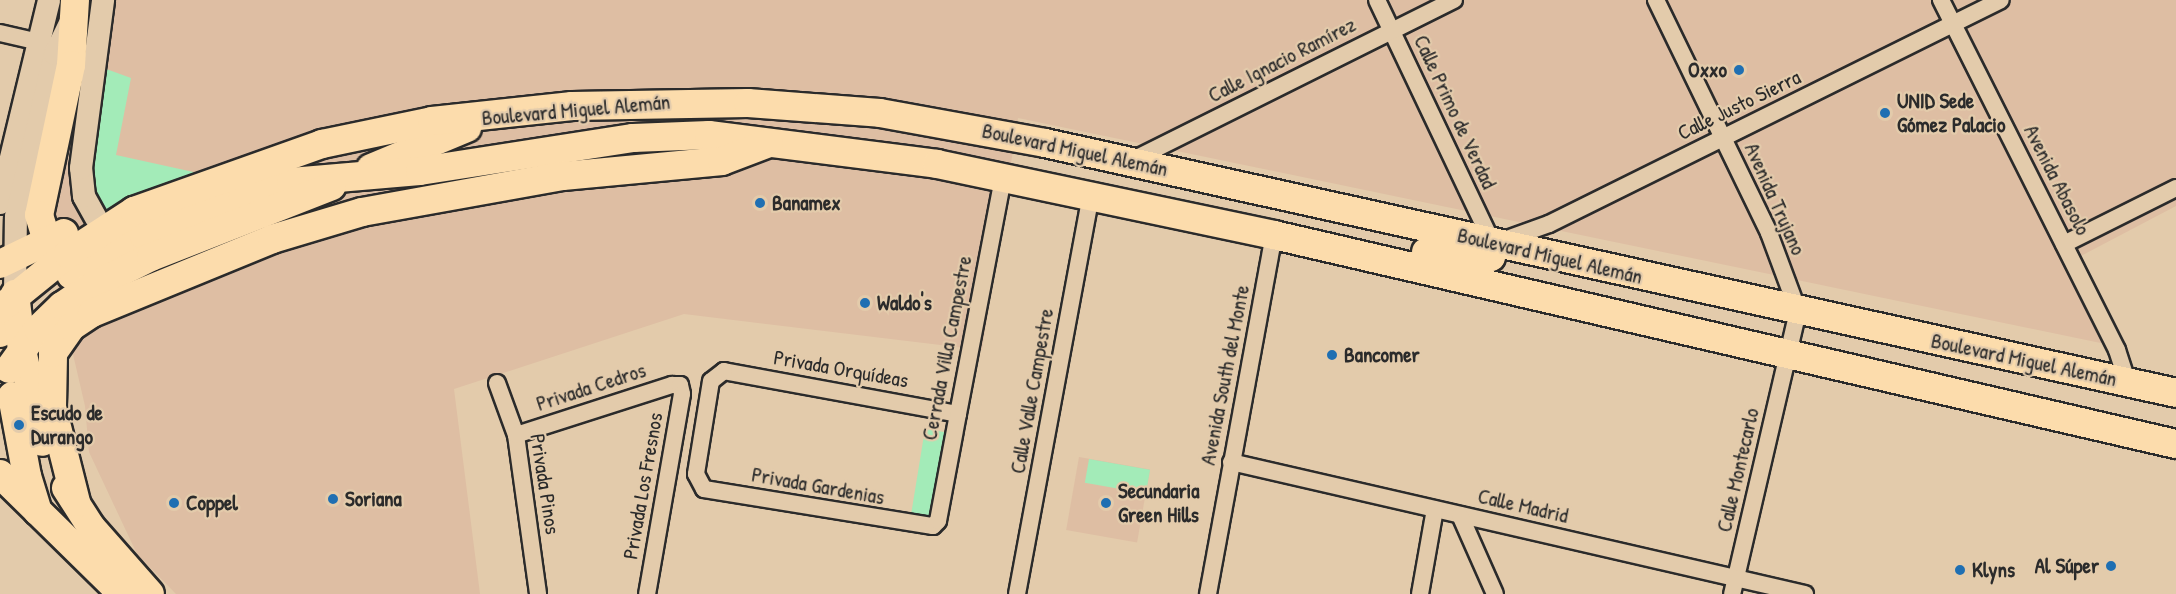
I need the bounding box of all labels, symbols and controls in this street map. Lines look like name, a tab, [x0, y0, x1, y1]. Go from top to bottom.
street label: Calle Ignacio Ramírez	[1204, 12, 1360, 108]
street label: Calle Primo de Verdad	[1408, 31, 1502, 193]
place label: Oxxo	[1688, 57, 1727, 83]
marker: Oxxo	[1732, 63, 1746, 77]
street label: Calle Justo Sierra	[1673, 64, 1805, 146]
place label: UNID Sede Gómez Palacio	[1897, 88, 2005, 138]
street label: Boulevard Miguel Alemán	[481, 89, 671, 131]
marker: UNID Sede Gómez Palacio	[1878, 106, 1892, 120]
street label: Boulevard Miguel Alemán	[980, 118, 1170, 182]
street label: Avenida Abasolo	[2018, 121, 2096, 239]
street label: Avenida Trujano	[1739, 139, 1811, 259]
place label: Banamex	[772, 190, 841, 216]
marker: Banamex	[753, 196, 767, 210]
street label: Boulevard Miguel Alemán	[1455, 222, 1645, 290]
street label: Cerrada Villa Campestre	[917, 254, 977, 442]
street label: Avenida South del Monte	[1195, 283, 1255, 467]
place label: Waldo's	[877, 290, 932, 316]
marker: Waldo's	[858, 296, 872, 310]
street label: Calle Valle Campestre	[1005, 306, 1059, 476]
street label: Boulevard Miguel Alemán	[1929, 328, 2119, 392]
place label: Bancomer	[1344, 342, 1420, 368]
street label: Privada Orquídeas	[772, 345, 910, 393]
marker: Bancomer	[1325, 348, 1339, 362]
street label: Privada Cedros	[533, 357, 649, 417]
place label: Escudo de Durango	[31, 400, 103, 450]
street label: Calle Montecarlo	[1711, 406, 1765, 534]
street label: Privada Los Fresnos	[618, 411, 668, 561]
marker: Escudo de Durango	[12, 418, 26, 432]
street label: Privada Pinos	[525, 432, 565, 536]
street label: Privada Gardenias	[750, 462, 886, 510]
place label: Secundaria Green Hills	[1118, 478, 1199, 528]
street label: Calle Madrid	[1475, 483, 1571, 529]
place label: Soriana	[345, 486, 402, 512]
place label: Coppel	[186, 490, 238, 516]
marker: Soriana	[326, 492, 340, 506]
marker: Coppel	[167, 496, 181, 510]
marker: Secundaria Green Hills	[1099, 496, 1113, 510]
place label: Al Súper	[2035, 553, 2099, 579]
place label: Klyns	[1972, 557, 2015, 583]
marker: Al Súper	[2104, 559, 2118, 573]
marker: Klyns	[1953, 563, 1967, 577]

